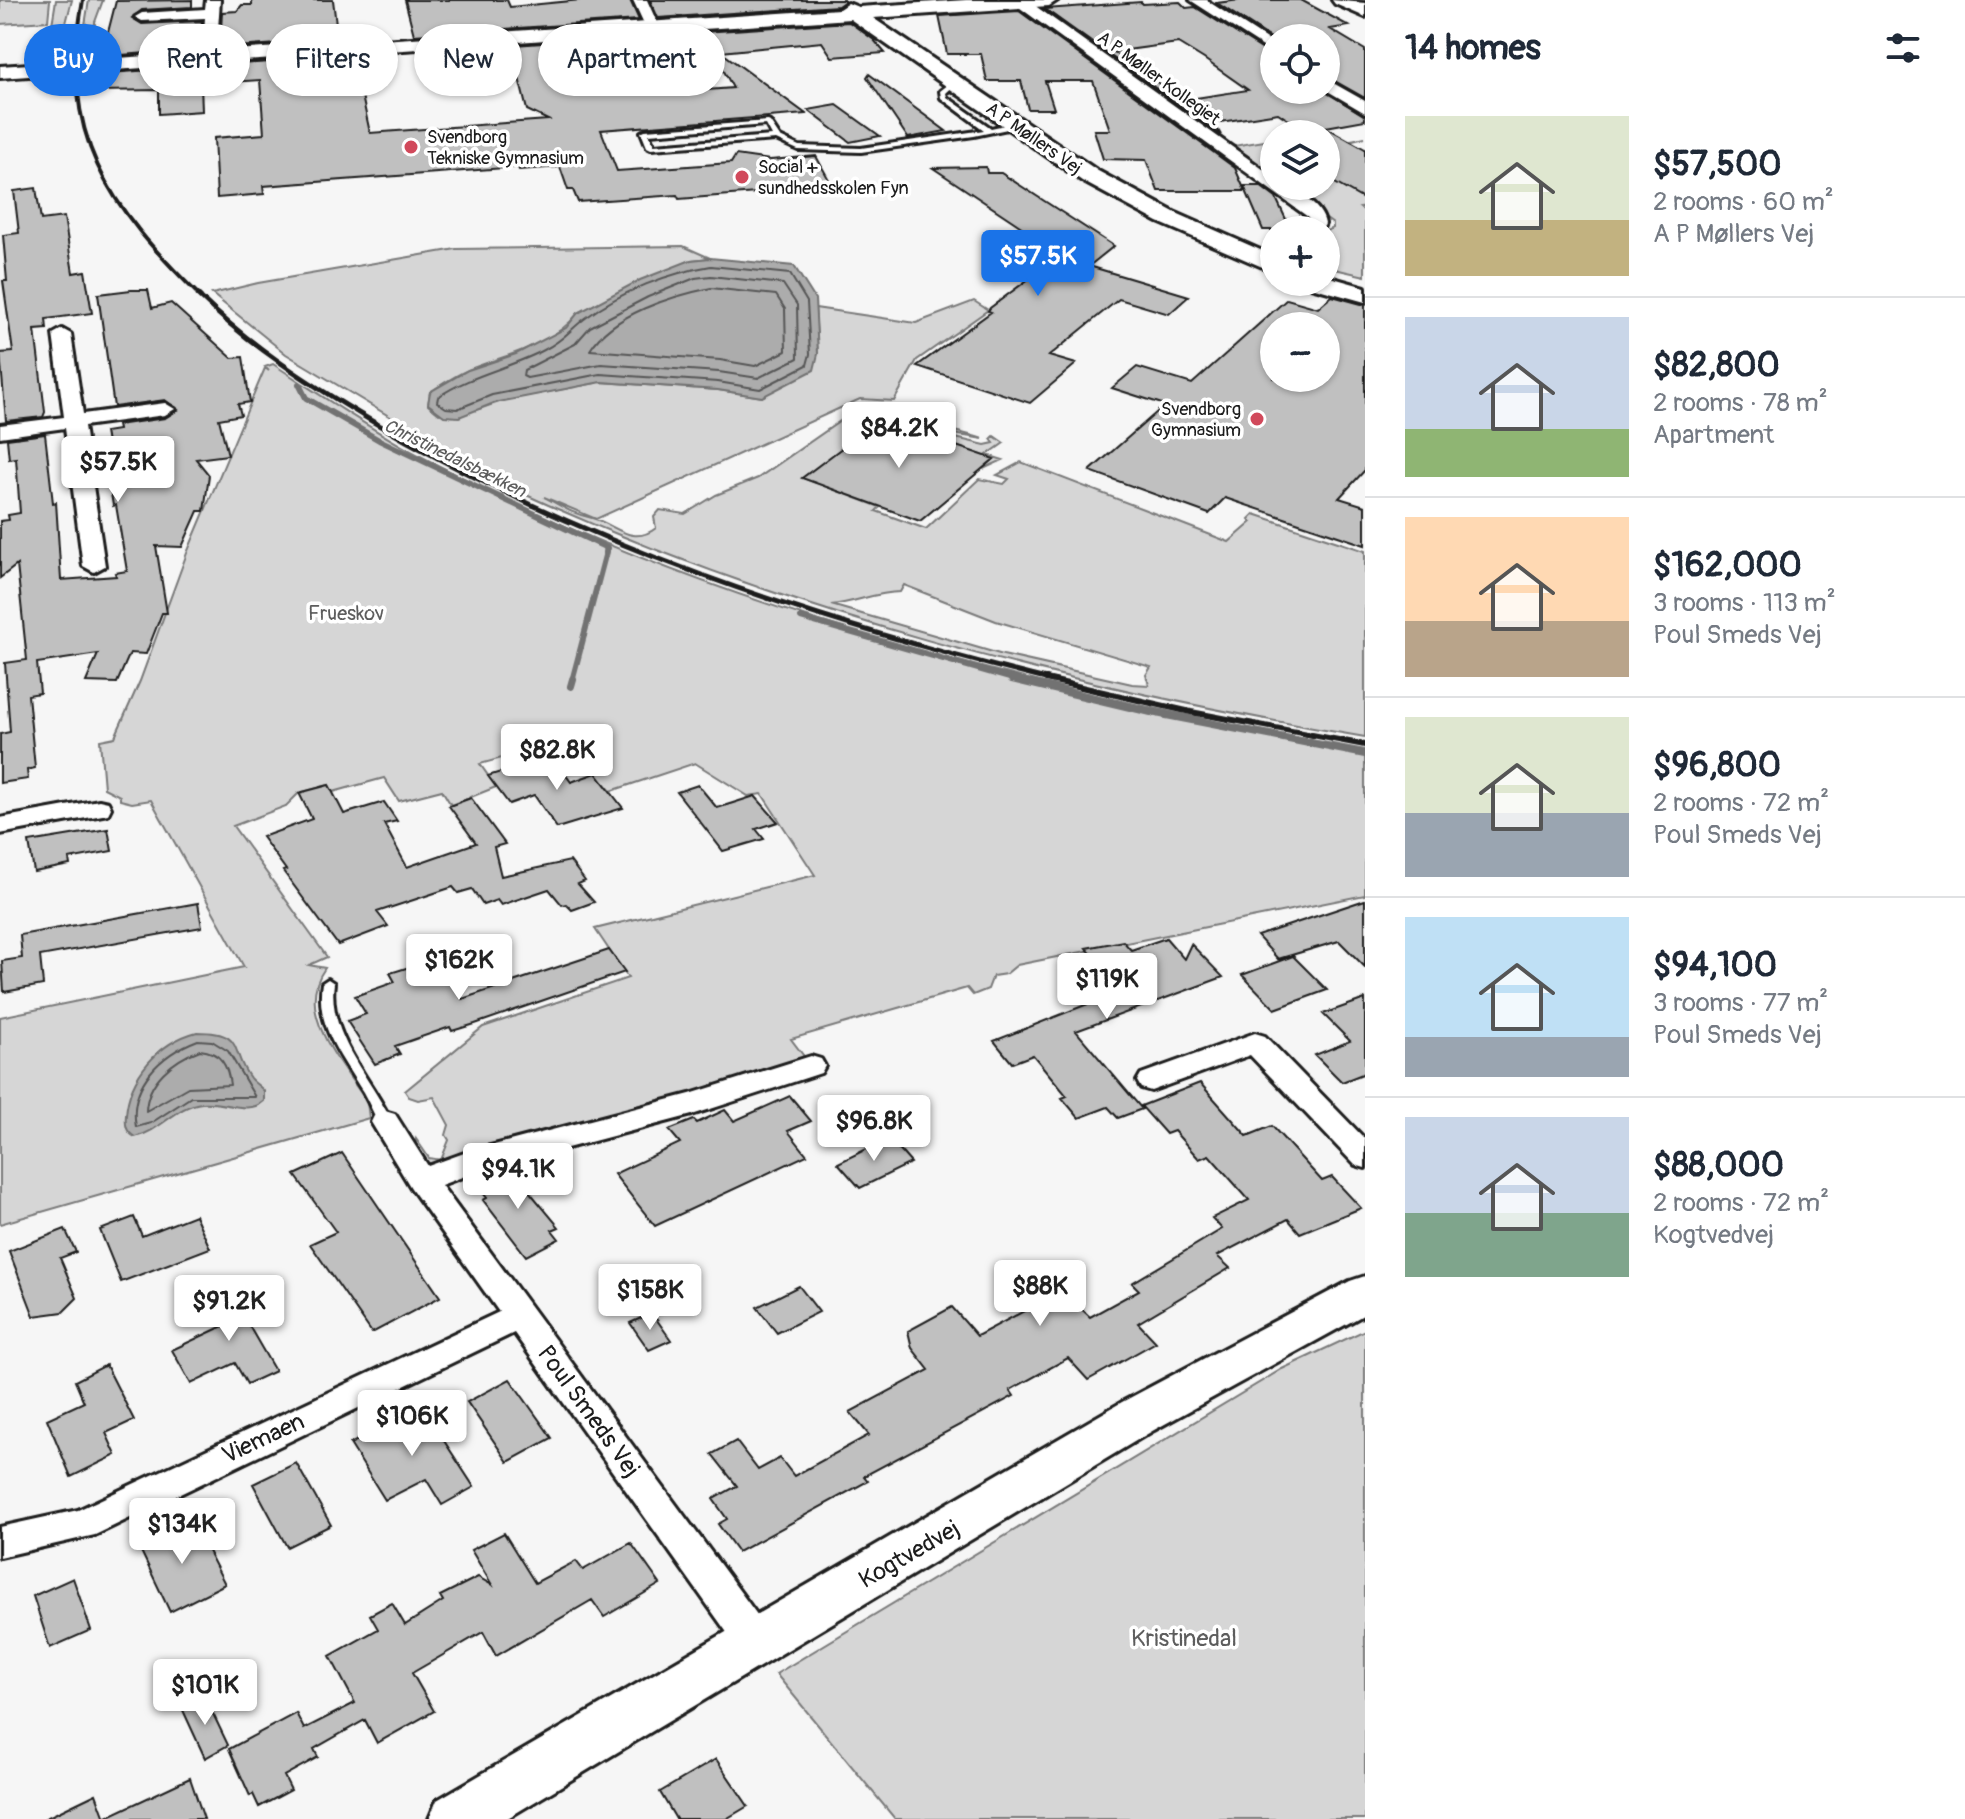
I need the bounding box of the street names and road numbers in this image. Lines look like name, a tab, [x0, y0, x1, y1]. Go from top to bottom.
street label: A P Møller Kollegiet	[1093, 26, 1225, 131]
street label: A P Møllers Vej	[981, 97, 1086, 180]
street label: Poul Smeds Vej	[531, 1340, 646, 1483]
street label: Viemaen	[217, 1407, 309, 1470]
street label: Kogtvedvej	[854, 1514, 965, 1595]

